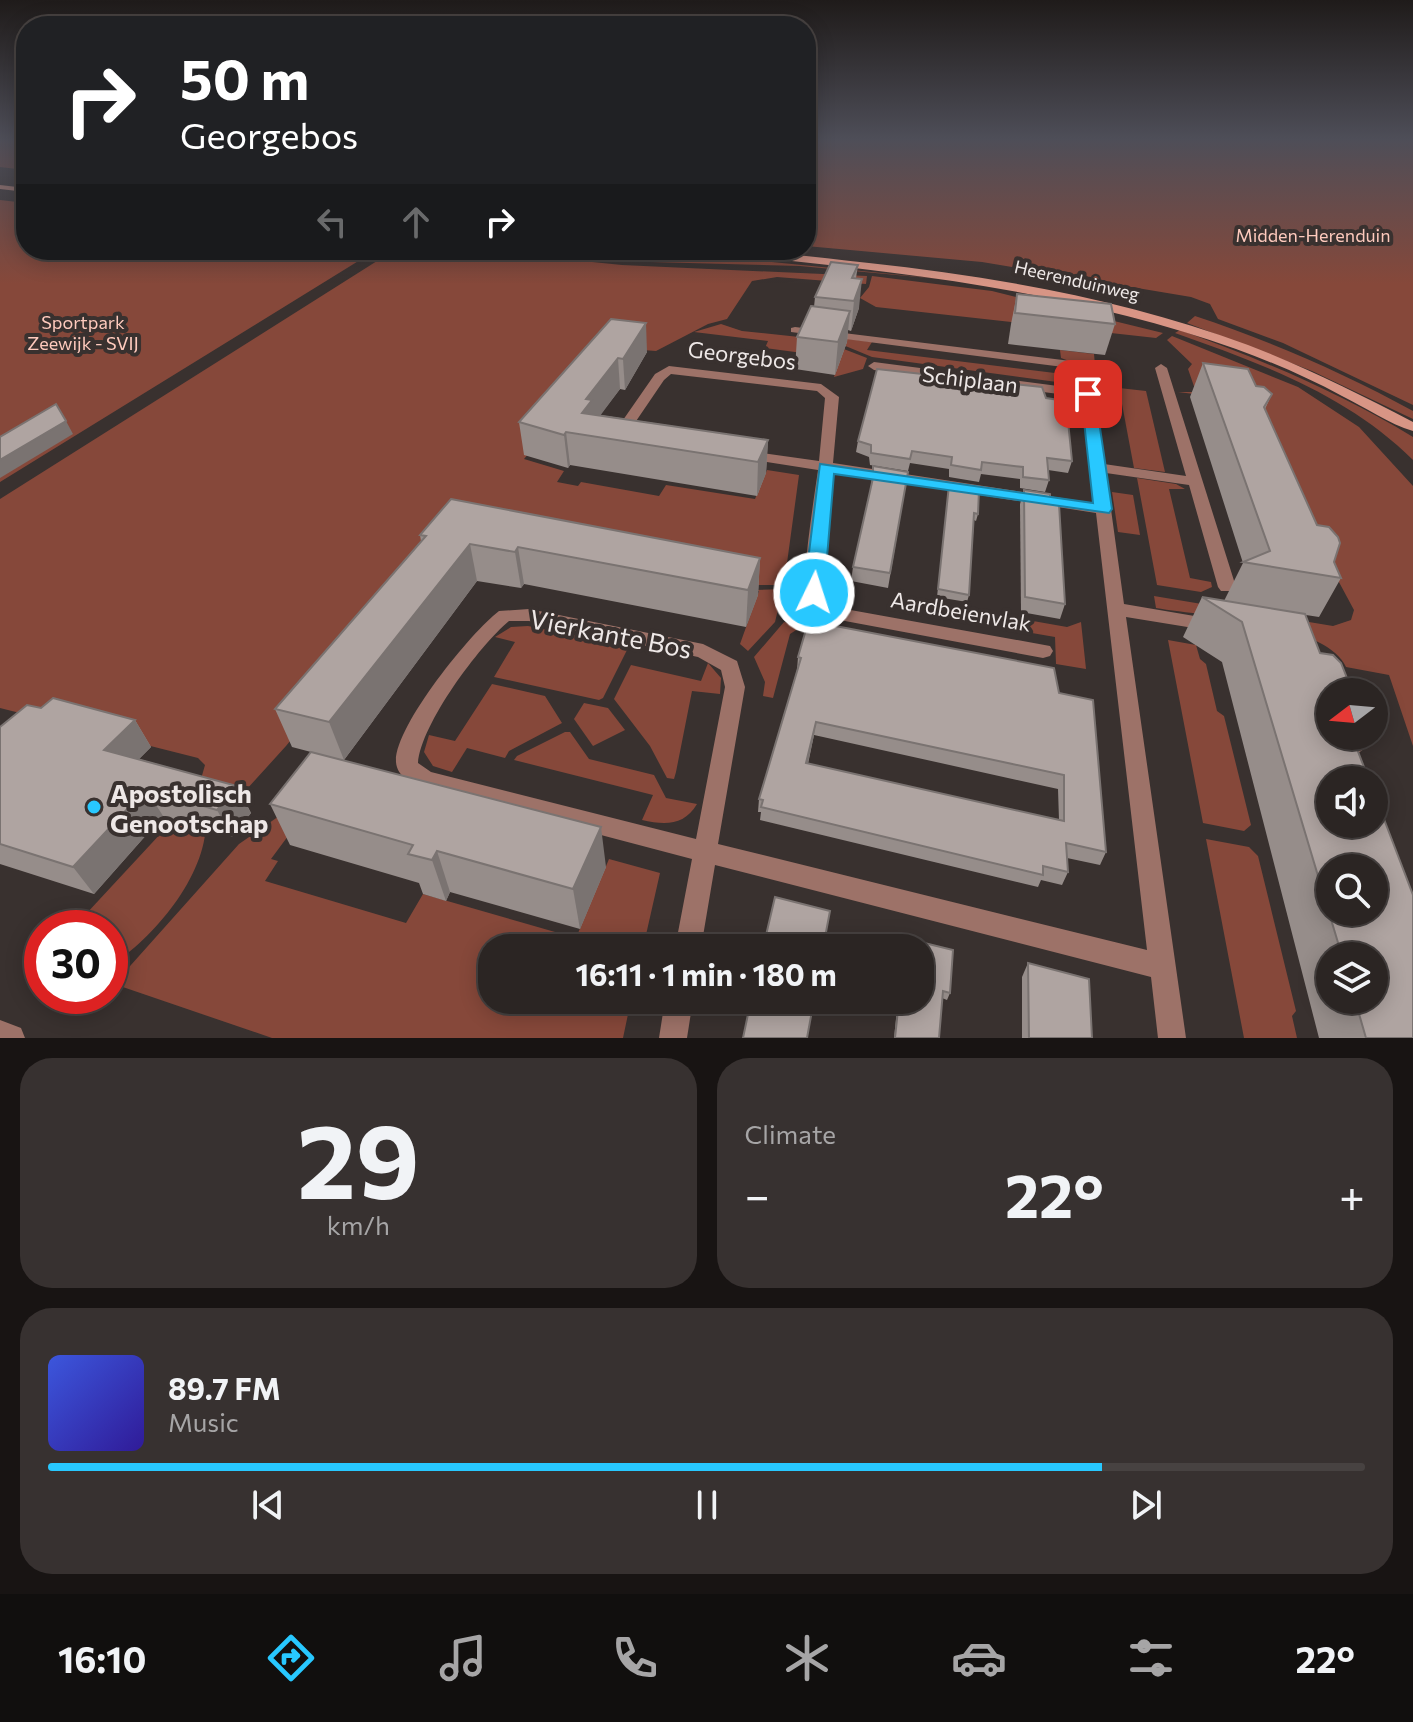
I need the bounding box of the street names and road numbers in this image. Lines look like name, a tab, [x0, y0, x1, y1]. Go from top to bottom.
street label: Heerenduinweg	[1012, 255, 1142, 305]
street label: Georgebos	[686, 335, 798, 375]
street label: Schiplaan	[921, 360, 1019, 398]
street label: Aardbeienvlak	[889, 585, 1033, 637]
street label: Vierkante Bos	[527, 602, 695, 664]

